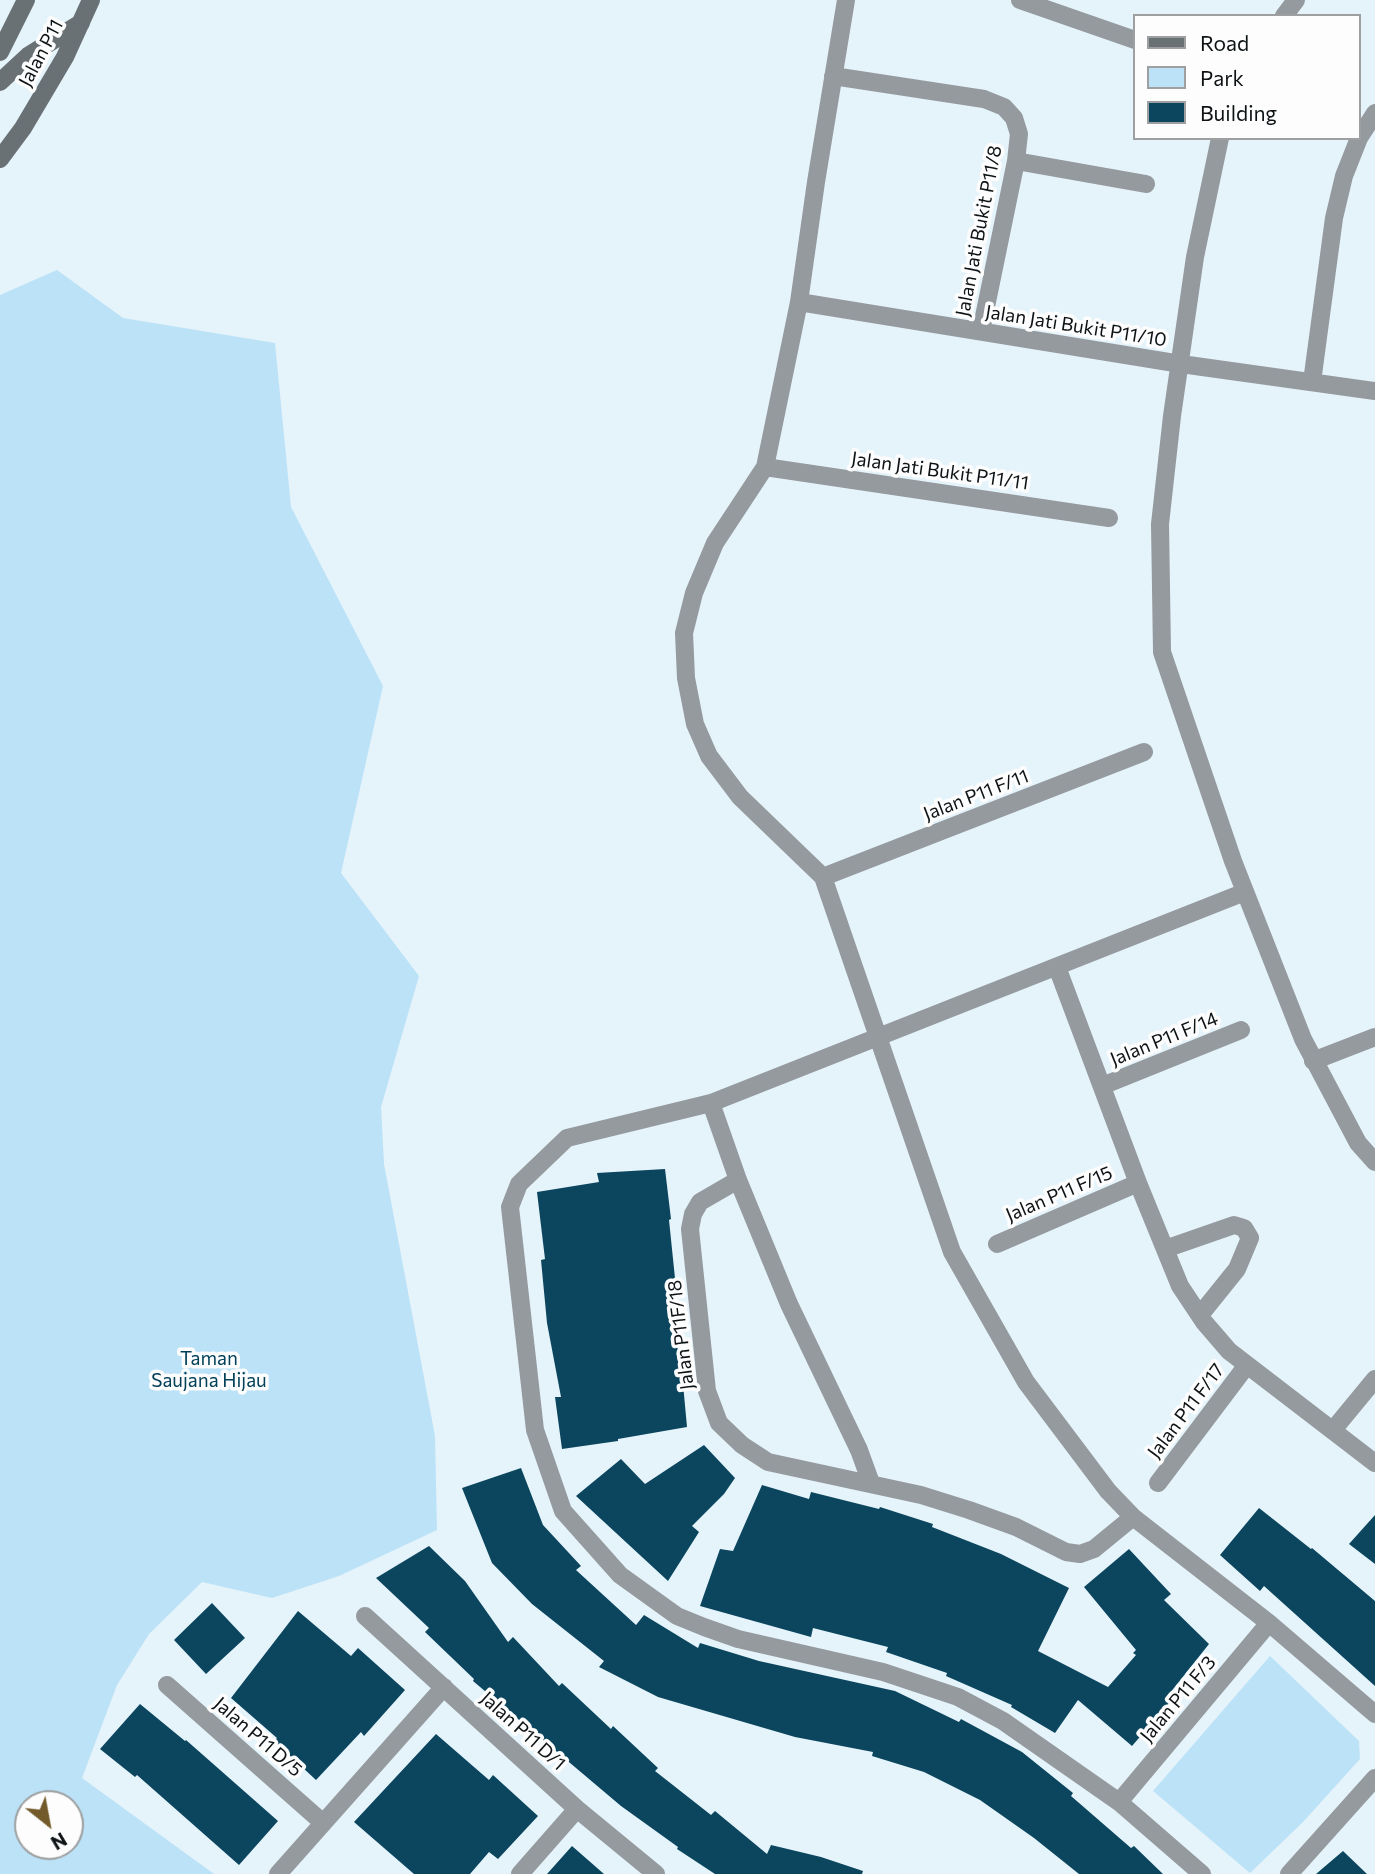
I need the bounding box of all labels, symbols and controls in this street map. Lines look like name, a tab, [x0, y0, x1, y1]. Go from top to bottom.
legend	[1134, 14, 1361, 140]
street label: Jalan P11	[14, 15, 68, 91]
text: Road	[1200, 30, 1249, 55]
text: Park	[1200, 65, 1244, 90]
text: Building	[1200, 100, 1277, 125]
street label: Jalan Jati Bukit P11/8	[951, 144, 1007, 318]
street label: Jalan Jati Bukit P11/10	[984, 300, 1168, 352]
street label: Jalan Jati Bukit P11/11	[850, 447, 1030, 495]
street label: Jalan P11 F/11	[920, 765, 1032, 825]
street label: Jalan P11 F/14	[1107, 1007, 1221, 1071]
street label: Jalan P11 F/15	[1002, 1161, 1116, 1227]
street label: Jalan P11F/18	[663, 1279, 699, 1391]
park label: Taman Saujana Hijau	[151, 1348, 267, 1392]
street label: Jalan P11 F/17	[1143, 1359, 1229, 1463]
street label: Jalan P11 F/3	[1135, 1651, 1221, 1747]
street label: Jalan P11 D/1	[476, 1687, 570, 1775]
street label: Jalan P11 D/5	[209, 1693, 307, 1781]
north arrow	[14, 1790, 84, 1860]
text: N	[47, 1828, 71, 1855]

